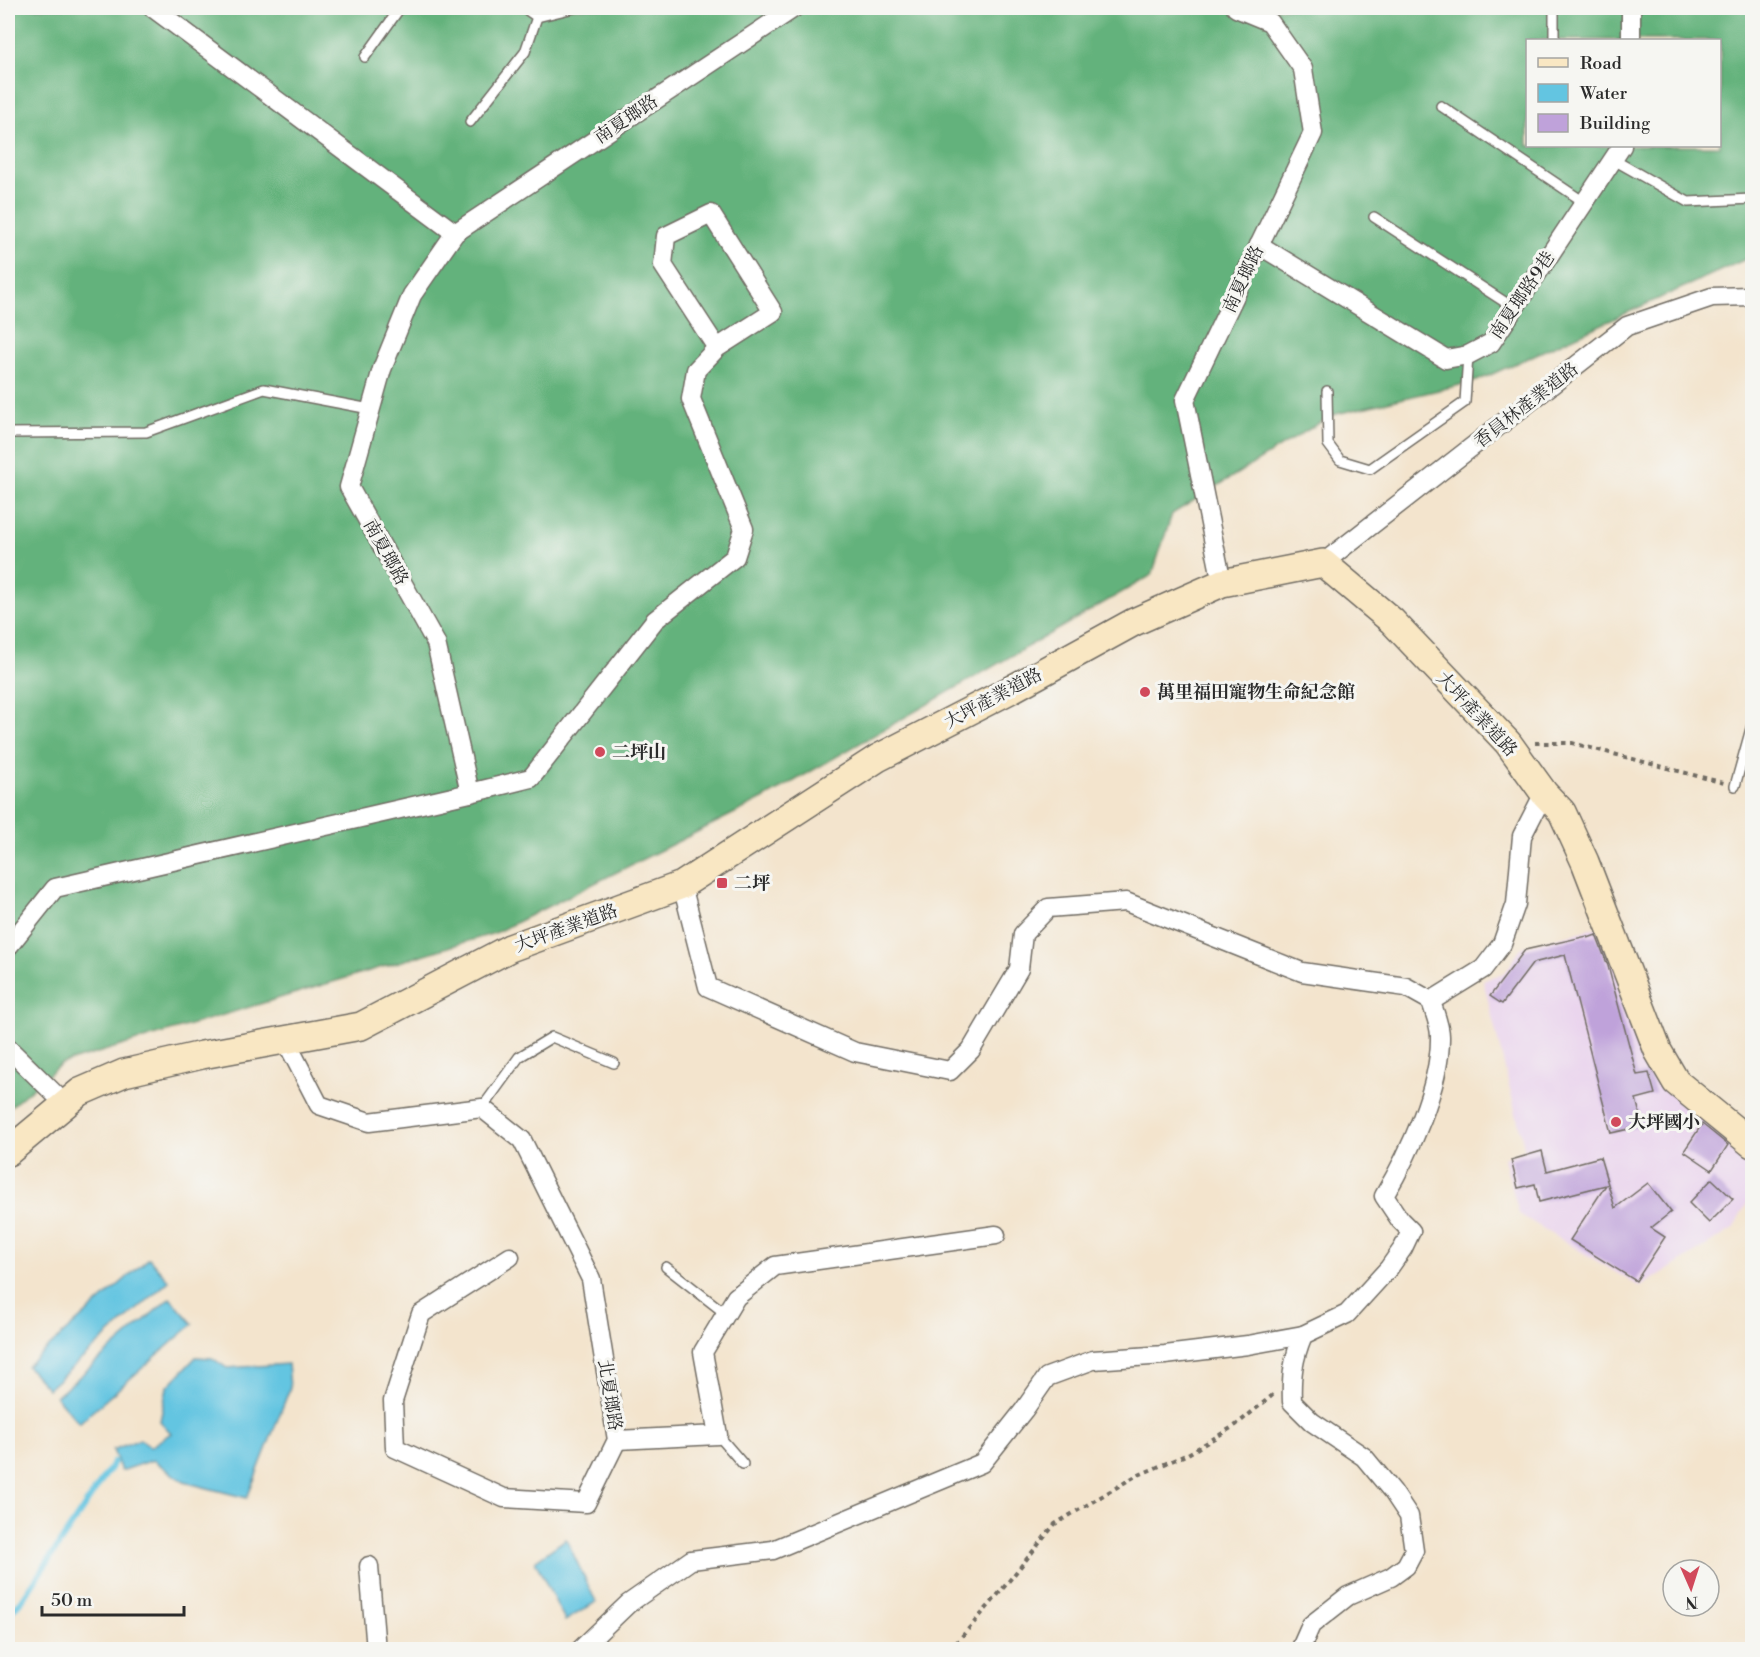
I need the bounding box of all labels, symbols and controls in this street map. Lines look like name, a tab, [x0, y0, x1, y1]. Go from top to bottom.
legend	[1526, 39, 1721, 147]
text: Road	[1580, 52, 1623, 75]
text: Water	[1579, 82, 1628, 105]
street label: 南夏瑯路	[590, 90, 663, 149]
text: Building	[1579, 112, 1651, 135]
street label: 南夏瑯路	[1218, 242, 1269, 317]
street label: 南夏瑯路9巷	[1485, 247, 1560, 344]
street label: 香員林產業道路	[1470, 358, 1583, 453]
street label: 南夏瑯路	[358, 515, 413, 589]
street label: 大坪產業道路	[940, 663, 1046, 734]
street label: 大坪產業道路	[1431, 667, 1522, 762]
place label: 萬里福田寵物生命紀念館	[1157, 681, 1355, 704]
marker: 萬里福田寵物生命紀念館	[1138, 685, 1152, 699]
place label: 二坪山	[612, 741, 666, 764]
marker: 二坪山	[593, 745, 607, 759]
place label: 二坪	[734, 872, 771, 895]
marker: 二坪	[715, 876, 729, 890]
street label: 大坪產業道路	[511, 899, 621, 958]
place label: 大坪國小	[1628, 1111, 1700, 1134]
marker: 大坪國小	[1609, 1115, 1623, 1129]
street label: 北夏瑯路	[593, 1358, 626, 1432]
north arrow	[1661, 1558, 1721, 1618]
scale bar	[42, 1579, 184, 1617]
text: 50 m	[51, 1589, 93, 1612]
text: N	[1685, 1592, 1699, 1612]

